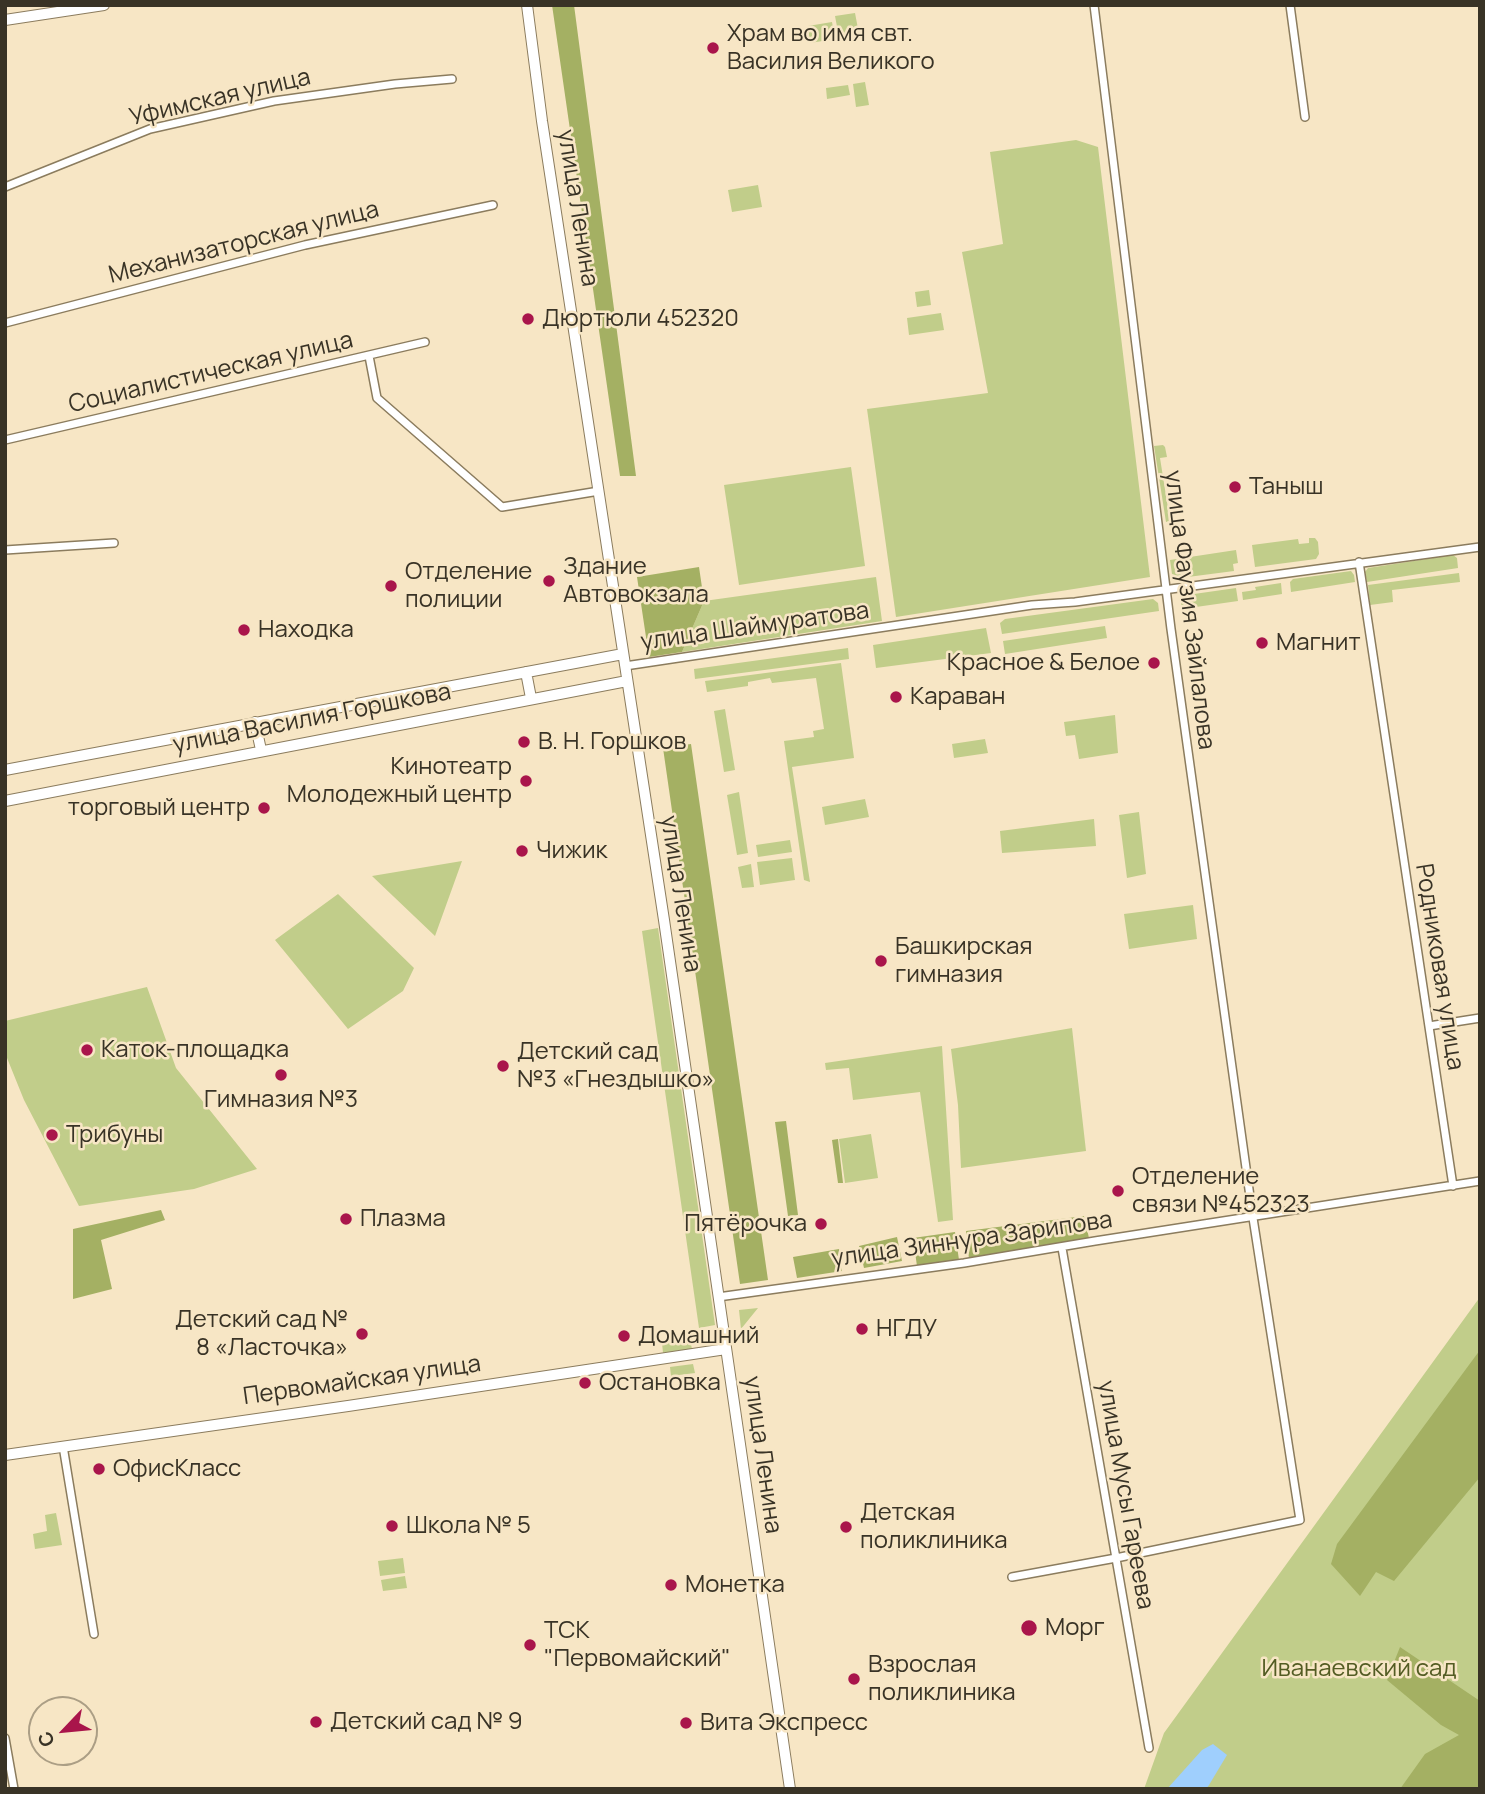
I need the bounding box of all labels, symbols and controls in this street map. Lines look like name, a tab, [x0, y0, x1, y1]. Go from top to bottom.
place label: Храм во имя свт. Василия Великого	[727, 20, 935, 76]
marker: Храм во имя свт. Василия Великого	[705, 40, 721, 56]
street label: Уфимская улица	[127, 63, 313, 133]
street label: улица Ленина	[550, 127, 604, 289]
street label: Механизаторская улица	[106, 195, 382, 291]
place label: Дюртюли 452320	[542, 305, 739, 333]
marker: Дюртюли 452320	[520, 311, 536, 327]
street label: Социалистическая улица	[66, 326, 356, 420]
street label: улица Фаузия Зайлалова	[1158, 469, 1220, 751]
place label: Таныш	[1249, 473, 1323, 501]
marker: Таныш	[1227, 479, 1243, 495]
place label: Здание Автовокзала	[563, 553, 709, 609]
place label: Отделение полиции	[405, 558, 532, 614]
marker: Здание Автовокзала	[541, 573, 557, 589]
marker: Отделение полиции	[383, 578, 399, 594]
street label: улица Шаймуратова	[639, 597, 871, 657]
place label: Находка	[258, 616, 354, 644]
marker: Находка	[236, 622, 252, 638]
place label: Магнит	[1276, 629, 1361, 657]
marker: Магнит	[1254, 635, 1270, 651]
place label: Красное & Белое	[947, 649, 1140, 677]
marker: Красное & Белое	[1146, 655, 1162, 671]
street label: улица Василия Горшкова	[171, 678, 453, 760]
place label: Караван	[910, 683, 1005, 711]
marker: Караван	[888, 689, 904, 705]
place label: В. Н. Горшков	[538, 728, 686, 756]
marker: В. Н. Горшков	[516, 734, 532, 750]
place label: Кинотеатр Молодежный центр	[287, 753, 512, 809]
marker: Кинотеатр Молодежный центр	[518, 773, 534, 789]
place label: торговый центр	[68, 794, 250, 822]
marker: торговый центр	[256, 800, 272, 816]
street label: улица Ленина	[653, 813, 707, 975]
place label: Чижик	[536, 837, 607, 865]
marker: Чижик	[514, 843, 530, 859]
street label: Родниковая улица	[1408, 862, 1470, 1072]
place label: Башкирская гимназия	[895, 933, 1033, 989]
marker: Башкирская гимназия	[873, 953, 889, 969]
place label: Каток-площадка	[101, 1036, 289, 1064]
place label: Детский сад №3 «Гнездышко»	[517, 1038, 714, 1094]
marker: Каток-площадка	[79, 1042, 95, 1058]
marker: Детский сад №3 «Гнездышко»	[495, 1058, 511, 1074]
marker: Гимназия №3	[273, 1067, 289, 1083]
place label: Гимназия №3	[204, 1086, 358, 1114]
place label: Трибуны	[66, 1121, 163, 1149]
marker: Трибуны	[44, 1127, 60, 1143]
place label: Отделение связи №452323	[1132, 1163, 1310, 1219]
marker: Отделение связи №452323	[1110, 1183, 1126, 1199]
place label: Плазма	[360, 1205, 446, 1233]
street label: улица Зиннура Зарипова	[830, 1206, 1114, 1274]
place label: Пятёрочка	[684, 1210, 807, 1238]
marker: Плазма	[338, 1211, 354, 1227]
marker: Пятёрочка	[813, 1216, 829, 1232]
place label: Детский сад № 8 «Ласточка»	[175, 1306, 348, 1362]
place label: НГДУ	[876, 1315, 937, 1343]
marker: НГДУ	[854, 1321, 870, 1337]
place label: Домашний	[638, 1322, 760, 1350]
marker: Детский сад № 8 «Ласточка»	[354, 1326, 370, 1342]
marker: Домашний	[616, 1328, 632, 1344]
street label: Первомайская улица	[241, 1350, 483, 1412]
place label: Остановка	[599, 1369, 721, 1397]
street label: улица Ленина	[737, 1374, 787, 1536]
marker: Остановка	[577, 1375, 593, 1391]
street label: улица Мусы Гареева	[1091, 1378, 1159, 1612]
place label: ОфисКласс	[113, 1455, 241, 1483]
marker: ОфисКласс	[91, 1461, 107, 1477]
place label: Детская поликлиника	[860, 1499, 1008, 1555]
place label: Школа № 5	[406, 1512, 531, 1540]
marker: Школа № 5	[384, 1518, 400, 1534]
marker: Детская поликлиника	[838, 1519, 854, 1535]
place label: Монетка	[685, 1571, 785, 1599]
marker: Монетка	[663, 1577, 679, 1593]
place label: Морг	[1045, 1614, 1105, 1642]
place label: ТСК "Первомайский"	[544, 1617, 731, 1673]
marker: Морг	[1019, 1618, 1039, 1638]
marker: ТСК "Первомайский"	[522, 1637, 538, 1653]
place label: Взрослая поликлиника	[868, 1651, 1016, 1707]
park label: Иванаевский сад	[1261, 1655, 1457, 1683]
marker: Взрослая поликлиника	[846, 1671, 862, 1687]
north arrow	[28, 1696, 98, 1766]
place label: Детский сад № 9	[330, 1708, 523, 1736]
place label: Вита Экспресс	[700, 1709, 868, 1737]
marker: Детский сад № 9	[308, 1714, 324, 1730]
marker: Вита Экспресс	[678, 1715, 694, 1731]
text: С	[31, 1727, 61, 1751]

